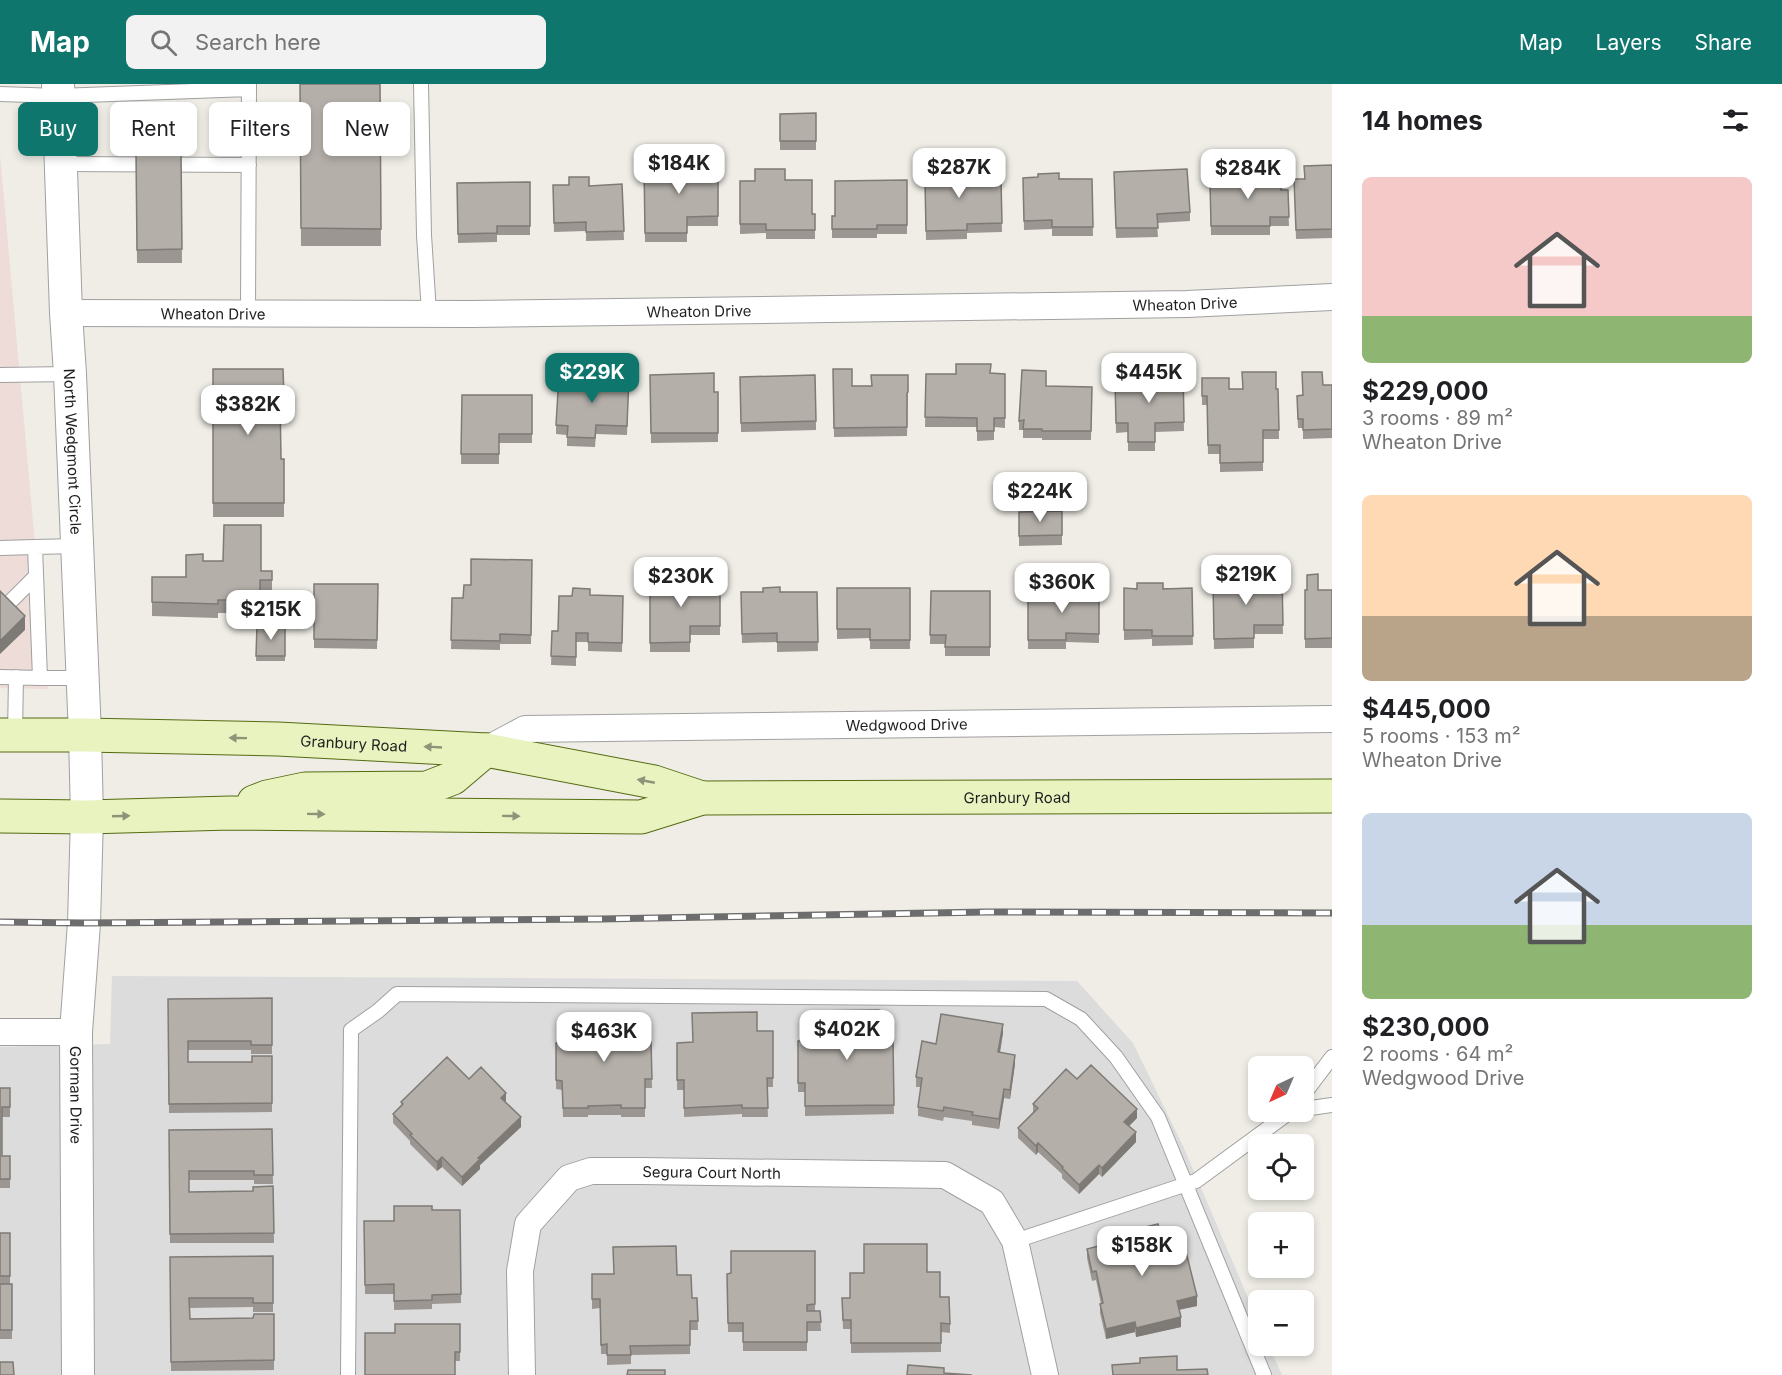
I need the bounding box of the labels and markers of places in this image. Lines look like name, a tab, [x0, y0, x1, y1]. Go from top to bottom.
pin: $184K	[637, 144, 721, 195]
pin: $287K	[917, 148, 1001, 199]
pin: $284K	[1206, 149, 1290, 200]
pin: $229K	[550, 353, 634, 404]
pin: $445K	[1107, 353, 1191, 404]
pin: $382K	[206, 385, 290, 436]
pin: $224K	[998, 472, 1082, 523]
pin: $219K	[1204, 555, 1288, 606]
pin: $230K	[639, 557, 723, 608]
pin: $360K	[1020, 563, 1104, 614]
pin: $215K	[229, 590, 313, 641]
pin: $402K	[805, 1010, 889, 1061]
pin: $463K	[562, 1012, 646, 1063]
pin: $158K	[1100, 1226, 1184, 1277]

